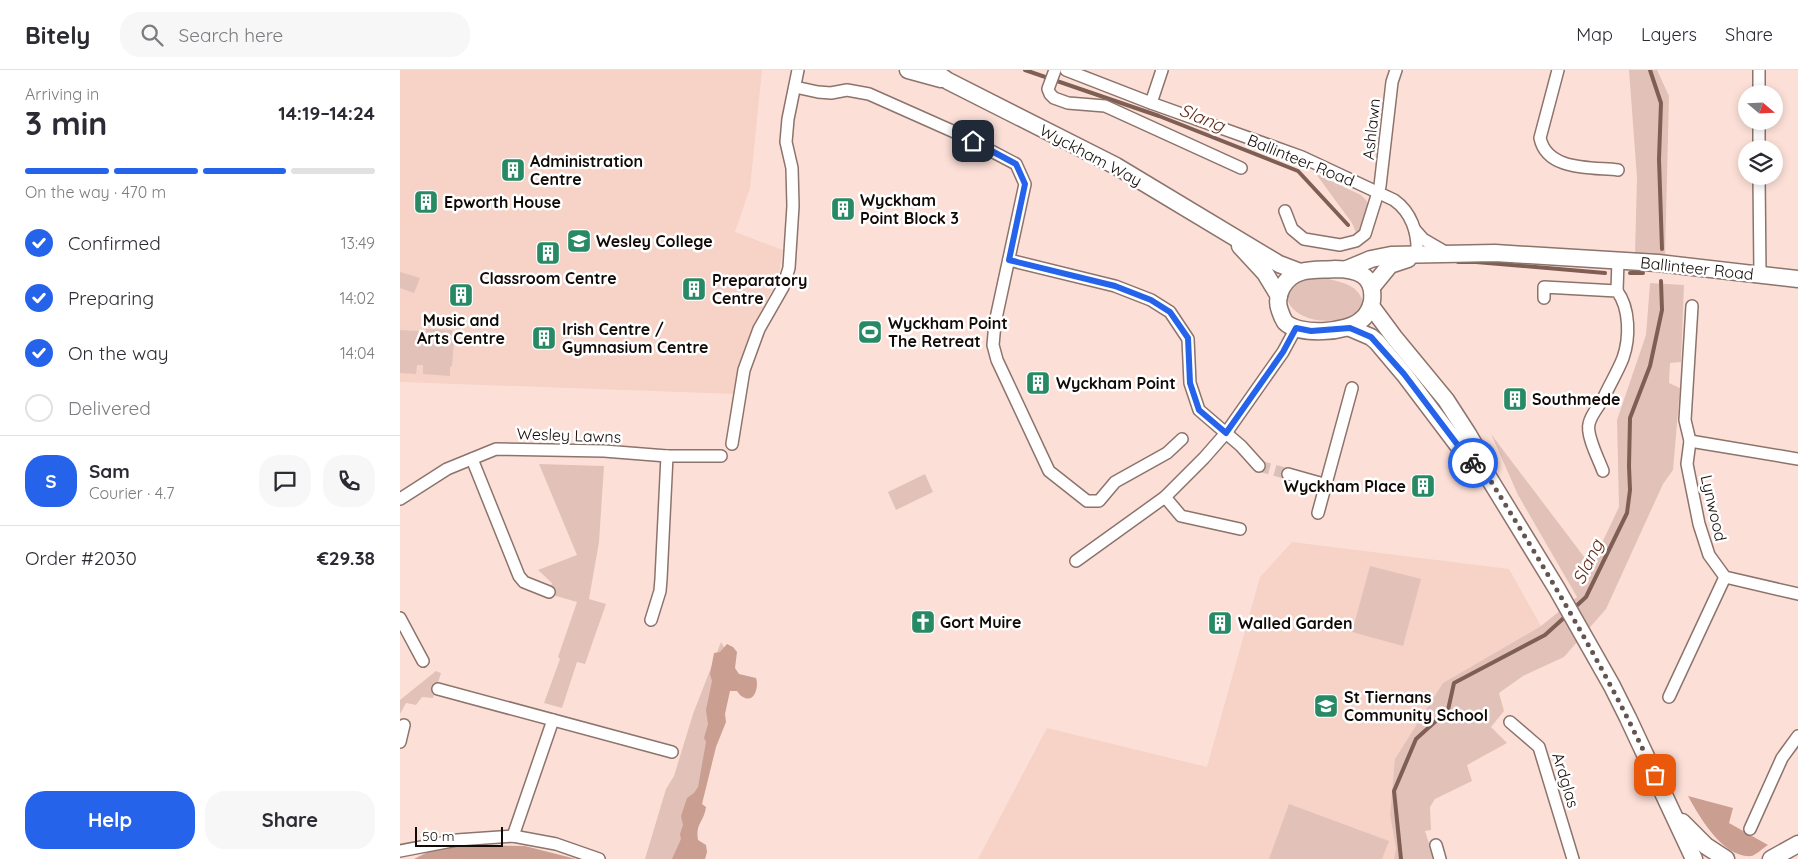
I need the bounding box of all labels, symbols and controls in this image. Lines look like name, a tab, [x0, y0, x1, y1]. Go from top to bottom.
search box	[120, 12, 470, 57]
text: Bitely	[25, 20, 90, 50]
icon: search	[138, 21, 166, 49]
text: Search here	[178, 23, 283, 47]
text: Map	[1576, 23, 1613, 46]
text: Layers	[1641, 23, 1697, 46]
text: Share	[1725, 23, 1773, 46]
text: Arriving in	[25, 84, 99, 104]
north arrow	[1738, 85, 1782, 130]
map controls	[1738, 85, 1783, 185]
street label: Ashlawn	[1358, 97, 1384, 161]
water label: Slang	[1176, 98, 1230, 138]
text: 14:19–14:24	[278, 101, 375, 125]
text: 3 min	[25, 103, 107, 143]
pin	[952, 120, 994, 162]
street label: Wyckham Way	[1036, 120, 1146, 190]
icon: home	[959, 127, 987, 155]
street label: Ballinteer Road	[1244, 129, 1358, 191]
button: layers	[1738, 140, 1783, 185]
place label: Administration Centre	[530, 151, 643, 189]
building icon: Administration Centre	[500, 157, 526, 183]
text: On the way · 470 m	[25, 182, 166, 202]
building icon: Epworth House	[413, 189, 439, 215]
place label: Wyckham Point Block 3	[860, 190, 959, 228]
place label: Epworth House	[444, 192, 561, 212]
building icon: Wyckham Point Block 3	[830, 196, 856, 222]
school or university icon: Wesley College	[566, 228, 592, 254]
icon: check	[25, 229, 53, 257]
text: Confirmed	[68, 231, 161, 255]
place label: Wesley College	[596, 231, 713, 251]
text: 13:49	[341, 233, 375, 253]
building icon: Classroom Centre	[535, 240, 561, 266]
street label: Ballinteer Road	[1639, 252, 1755, 284]
place label: Classroom Centre	[479, 268, 617, 288]
place label: Preparatory Centre	[712, 270, 807, 308]
building icon: Preparatory Centre	[681, 276, 707, 302]
building icon: Music and Arts Centre	[448, 282, 474, 308]
icon: check	[25, 284, 53, 312]
text: Preparing	[68, 286, 154, 310]
text: 14:02	[340, 288, 375, 308]
place label: Music and Arts Centre	[417, 310, 505, 348]
place label: Wyckham Point The Retreat	[888, 313, 1008, 351]
place label: Irish Centre / Gymnasium Centre	[562, 319, 709, 357]
sports icon: Wyckham Point The Retreat	[857, 319, 883, 345]
building icon: Irish Centre / Gymnasium Centre	[531, 325, 557, 351]
icon: check	[25, 339, 53, 367]
text: On the way	[68, 341, 169, 365]
text: 14:04	[340, 343, 375, 363]
building icon: Wyckham Point	[1025, 370, 1051, 396]
place label: Wyckham Point	[1056, 373, 1176, 393]
building icon: Southmede	[1502, 386, 1528, 412]
place label: Southmede	[1532, 389, 1621, 409]
text: Delivered	[68, 396, 151, 420]
street label: Wesley Lawns	[516, 423, 622, 447]
courier	[1448, 438, 1498, 488]
icon: bike	[1459, 449, 1487, 477]
button: chat	[259, 455, 311, 507]
button: phone	[323, 455, 375, 507]
text: Sam	[89, 459, 130, 483]
text: S	[45, 469, 57, 493]
building icon: Wyckham Place	[1410, 473, 1436, 499]
street label: Lynwood	[1697, 473, 1731, 543]
place label: Wyckham Place	[1284, 476, 1406, 496]
text: Courier · 4.7	[89, 483, 174, 503]
water label: Slang	[1567, 534, 1609, 588]
text: Order #2030	[25, 546, 137, 570]
text: €29.38	[317, 546, 375, 570]
church icon: Gort Muire	[910, 609, 936, 635]
building icon: Walled Garden	[1207, 610, 1233, 636]
place label: Gort Muire	[940, 612, 1021, 632]
place label: Walled Garden	[1238, 613, 1352, 633]
place label: St Tiernans Community School	[1344, 687, 1488, 725]
school or university icon: St Tiernans Community School	[1313, 693, 1339, 719]
street label: Ardglas	[1548, 750, 1584, 810]
pin	[1634, 754, 1676, 796]
icon: bag	[1641, 761, 1669, 789]
button: Help	[25, 791, 195, 849]
button: Share	[205, 791, 375, 849]
scale bar	[415, 824, 502, 847]
text: 50 m	[422, 827, 455, 845]

